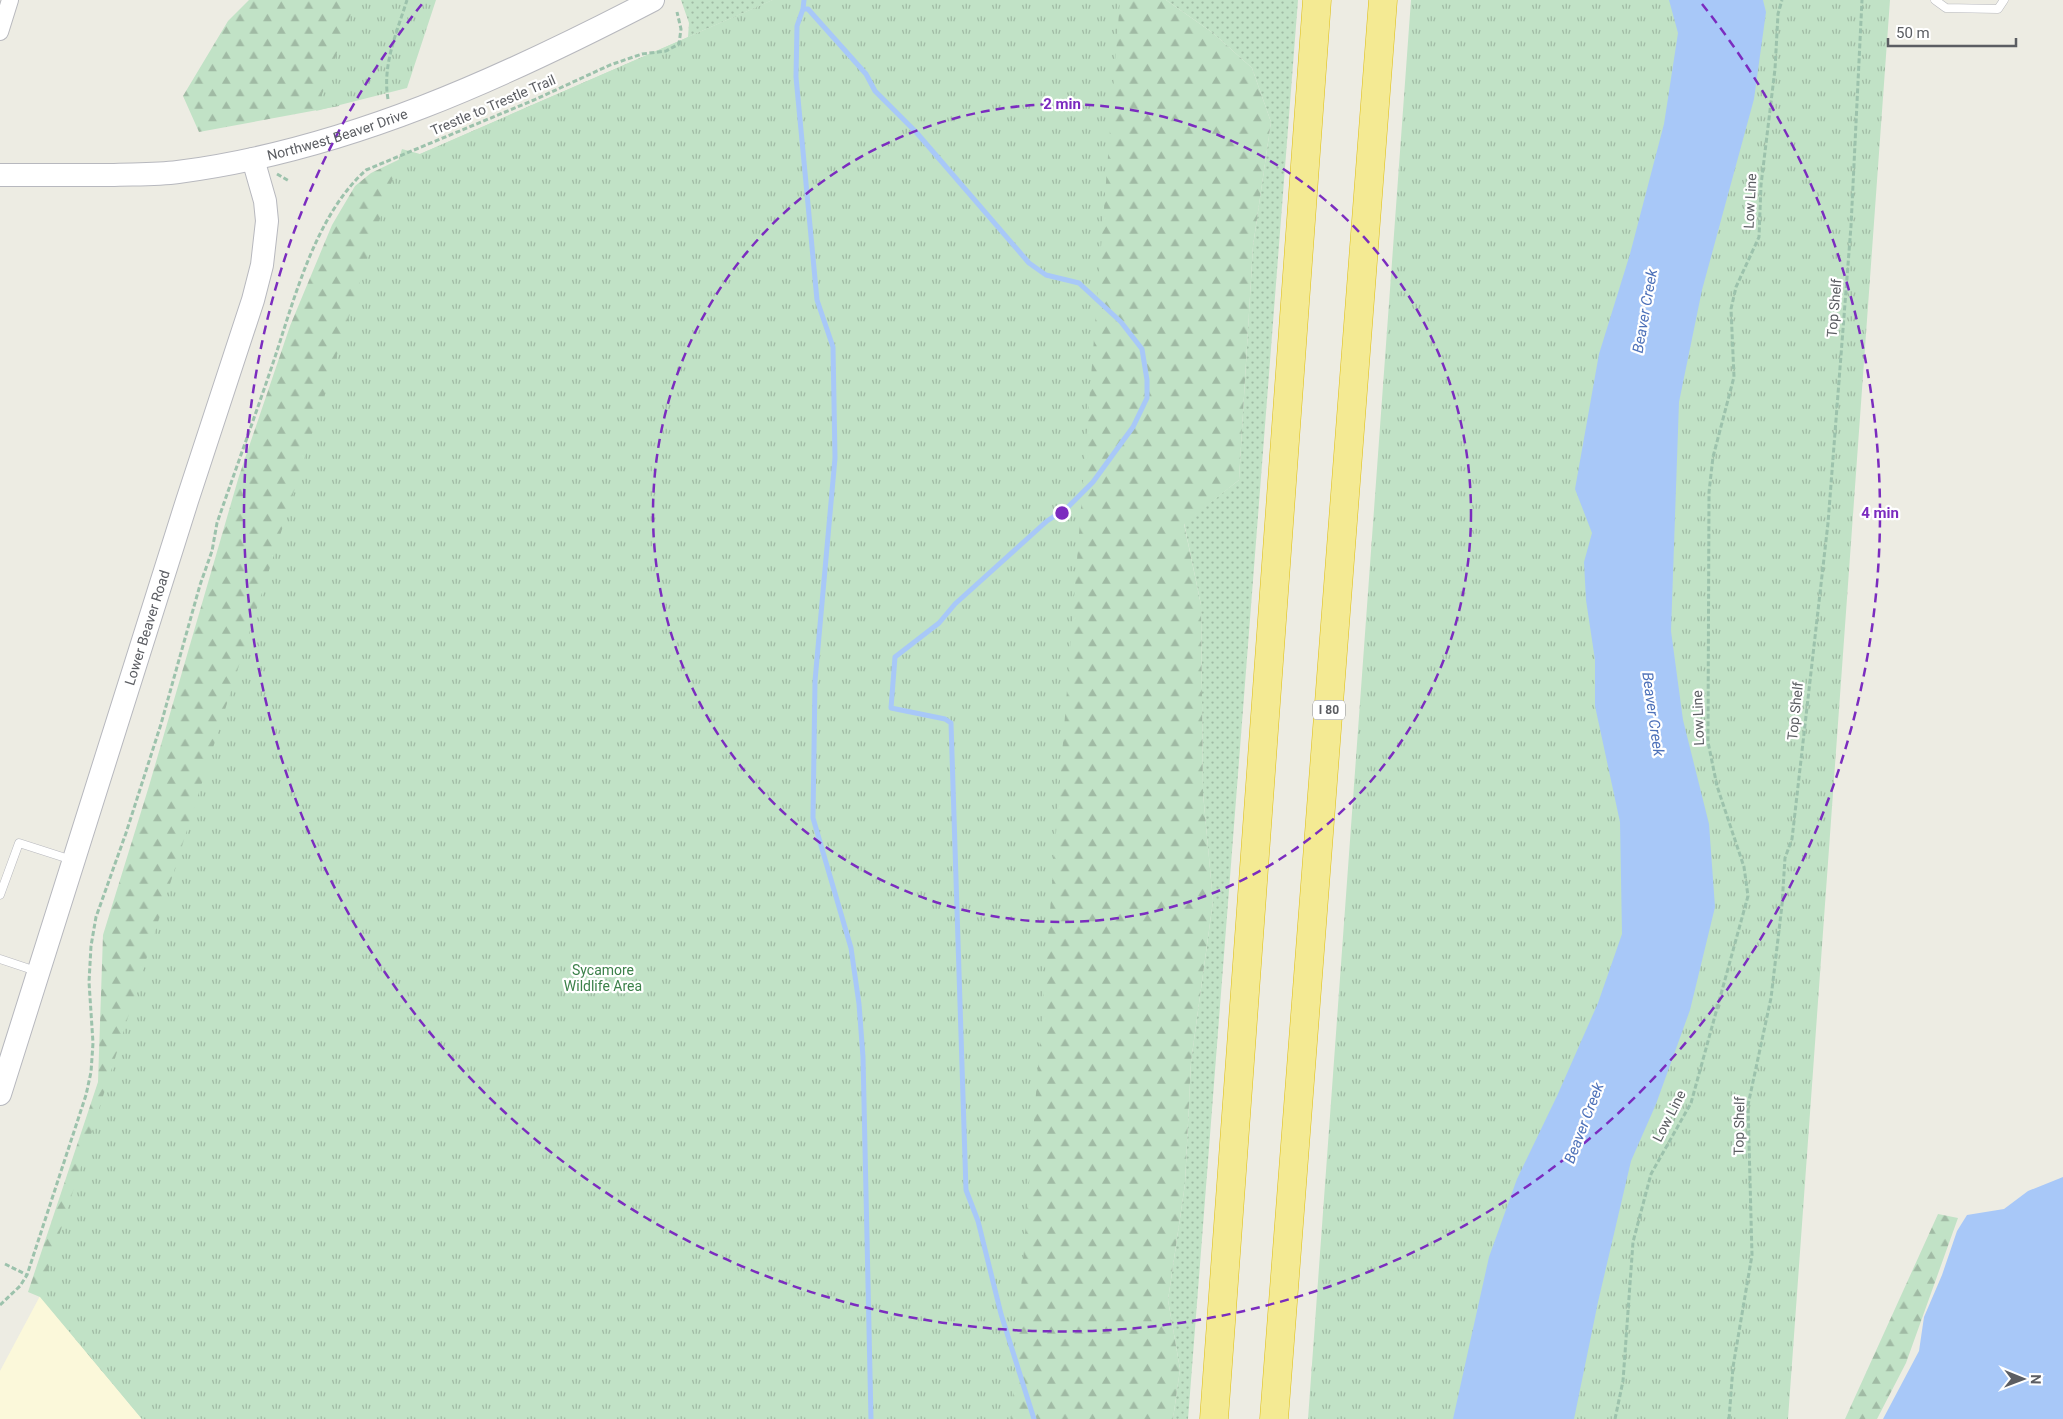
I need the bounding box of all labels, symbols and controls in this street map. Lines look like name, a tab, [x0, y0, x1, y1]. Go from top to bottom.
scale bar	[1888, 15, 2016, 47]
text: 50 m	[1896, 24, 1930, 42]
street label: Trestle to Trestle Trail	[428, 71, 558, 139]
text: 2 min	[1043, 95, 1081, 113]
street label: Northwest Beaver Drive	[265, 105, 410, 163]
street label: Low Line	[1741, 173, 1759, 229]
water label: Beaver Creek	[1629, 267, 1661, 354]
street label: Top Shelf	[1823, 278, 1845, 338]
centre of rings	[1053, 504, 1071, 522]
text: 4 min	[1861, 504, 1899, 522]
street label: Lower Beaver Road	[121, 568, 173, 687]
water label: Beaver Creek	[1638, 671, 1668, 758]
street label: Top Shelf	[1784, 681, 1806, 741]
street label: Low Line	[1689, 690, 1707, 746]
road number: I 80	[1313, 700, 1345, 720]
park label: Sycamore Wildlife Area	[564, 962, 642, 994]
water label: Beaver Creek	[1560, 1080, 1608, 1166]
street label: Low Line	[1649, 1088, 1689, 1144]
street label: Top Shelf	[1730, 1096, 1748, 1155]
north arrow	[1998, 1354, 2048, 1404]
text: N	[2028, 1374, 2044, 1384]

